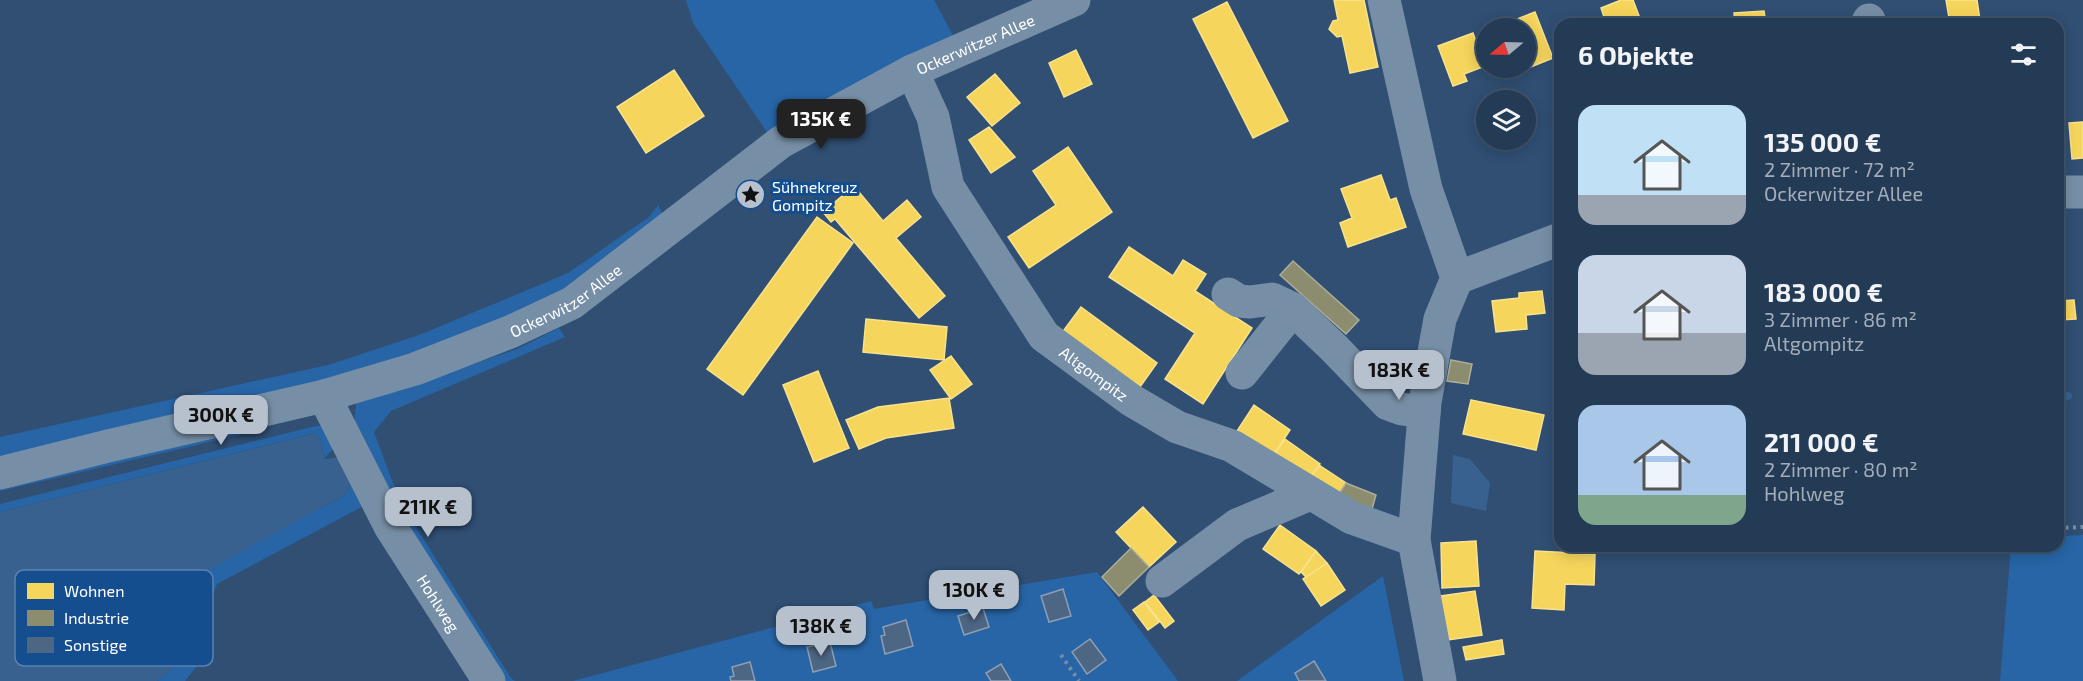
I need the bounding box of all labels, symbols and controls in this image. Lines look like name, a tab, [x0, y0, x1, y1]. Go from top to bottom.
street label: Ockerwitzer Allee	[913, 9, 1037, 78]
north arrow	[1476, 18, 1536, 78]
map controls	[1476, 18, 1536, 150]
icon: filters	[2007, 38, 2040, 71]
text: 6 Objekte	[1578, 39, 1694, 70]
button: layers	[1476, 90, 1536, 150]
pin: 135K €	[772, 99, 870, 150]
text: 135K €	[791, 106, 851, 130]
text: 135 000 €	[1764, 126, 1881, 157]
icon: home	[1626, 129, 1698, 201]
text: 2 Zimmer · 72 m²	[1764, 157, 1915, 181]
place label: Sühnekreuz Gompitz	[772, 177, 858, 214]
place icon: Sühnekreuz Gompitz	[735, 179, 767, 211]
text: Ockerwitzer Allee	[1764, 181, 1923, 205]
street label: Ockerwitzer Allee	[506, 259, 625, 340]
text: 183 000 €	[1764, 276, 1883, 307]
icon: home	[1626, 279, 1698, 351]
text: 3 Zimmer · 86 m²	[1764, 307, 1917, 331]
text: Altgompitz	[1764, 331, 1864, 355]
street label: Altgompitz	[1056, 342, 1132, 405]
pin: 183K €	[1350, 350, 1448, 401]
text: 183K €	[1368, 357, 1430, 381]
pin: 300K €	[172, 395, 270, 446]
text: 300K €	[188, 402, 254, 426]
text: 211 000 €	[1764, 426, 1879, 457]
icon: home	[1626, 429, 1698, 501]
text: 2 Zimmer · 80 m²	[1764, 457, 1917, 481]
text: Hohlweg	[1764, 481, 1844, 505]
pin: 211K €	[379, 487, 477, 538]
text: 211K €	[399, 494, 457, 518]
legend	[15, 570, 213, 666]
pin: 130K €	[925, 570, 1023, 621]
street label: Hohlweg	[414, 571, 464, 635]
text: 130K €	[943, 577, 1005, 601]
text: Wohnen	[64, 581, 124, 600]
pin: 138K €	[772, 606, 870, 657]
text: Industrie	[64, 608, 129, 627]
text: 138K €	[790, 613, 852, 637]
text: Sonstige	[64, 635, 127, 654]

